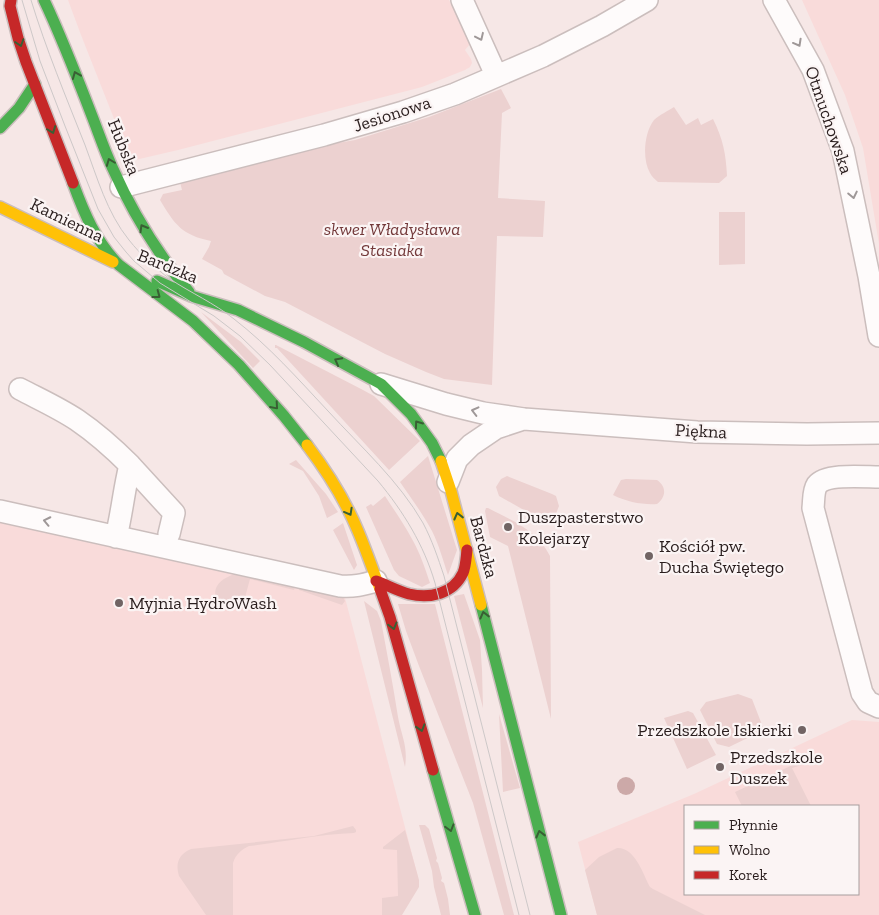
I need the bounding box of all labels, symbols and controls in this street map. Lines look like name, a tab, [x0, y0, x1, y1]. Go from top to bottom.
one-way arrow	[473, 32, 484, 41]
one-way arrow	[792, 37, 802, 46]
one-way arrow	[14, 38, 24, 46]
street label: Otmuchowska	[800, 63, 858, 177]
one-way arrow	[72, 71, 83, 80]
street label: Jesionowa	[350, 91, 434, 137]
street label: Hubska	[103, 116, 145, 179]
one-way arrow	[46, 125, 56, 134]
one-way arrow	[106, 158, 116, 167]
one-way arrow	[847, 190, 858, 199]
street label: Kamienna	[27, 193, 107, 247]
park label: skwer Władysława Stasiaka	[324, 218, 460, 261]
one-way arrow	[139, 224, 149, 233]
street label: Bardzka	[134, 244, 202, 288]
one-way arrow	[151, 289, 160, 297]
one-way arrow	[335, 357, 344, 367]
one-way arrow	[269, 400, 278, 409]
one-way arrow	[471, 406, 480, 417]
street label: Piękna	[674, 419, 728, 443]
one-way arrow	[415, 420, 424, 430]
one-way arrow	[343, 506, 353, 515]
place label: Duszpasterstwo Kolejarzy	[518, 506, 644, 549]
one-way arrow	[453, 511, 464, 520]
street label: Bardzka	[465, 514, 503, 581]
one-way arrow	[43, 516, 52, 526]
marker: Duszpasterstwo Kolejarzy	[502, 521, 514, 533]
place label: Kościół pw. Ducha Świętego	[659, 535, 784, 578]
marker: Kościół pw. Ducha Świętego	[643, 550, 655, 562]
place label: Myjnia HydroWash	[129, 592, 277, 614]
marker: Myjnia HydroWash	[113, 597, 125, 609]
one-way arrow	[479, 610, 490, 619]
one-way arrow	[387, 622, 398, 631]
place label: Przedszkole Iskierki	[637, 719, 792, 741]
one-way arrow	[415, 723, 425, 731]
marker: Przedszkole Iskierki	[796, 724, 808, 736]
place label: Przedszkole Duszek	[730, 746, 822, 789]
marker: Przedszkole Duszek	[714, 761, 726, 773]
legend	[684, 805, 859, 895]
text: Płynnie	[729, 816, 778, 834]
one-way arrow	[444, 824, 455, 833]
one-way arrow	[535, 829, 546, 838]
text: Wolno	[729, 841, 771, 859]
text: Korek	[729, 866, 767, 884]

